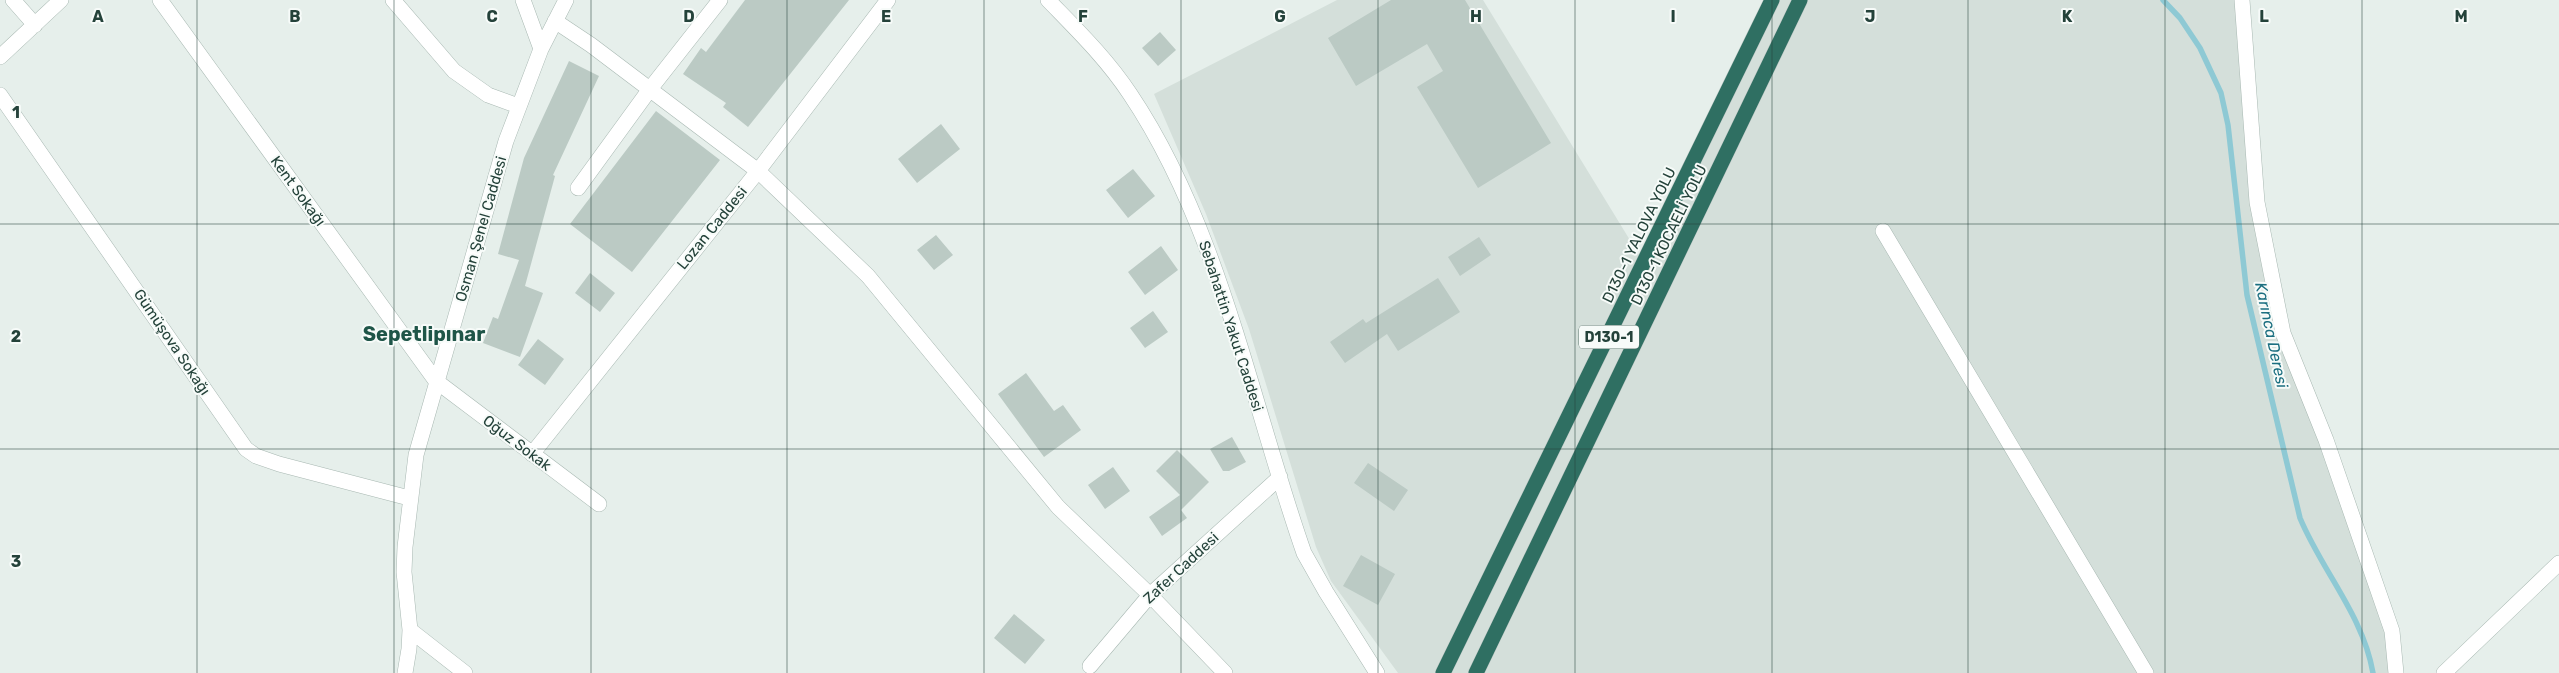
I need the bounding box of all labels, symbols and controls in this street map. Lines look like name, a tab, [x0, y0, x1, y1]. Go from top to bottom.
text: A	[92, 7, 104, 26]
text: B	[289, 7, 301, 26]
text: C	[486, 7, 498, 26]
text: D	[683, 7, 695, 26]
text: E	[881, 7, 891, 26]
text: F	[1078, 7, 1088, 26]
text: G	[1274, 7, 1286, 26]
text: H	[1470, 7, 1482, 26]
text: I	[1670, 7, 1676, 26]
text: J	[1865, 7, 1875, 26]
text: K	[2062, 7, 2073, 26]
text: L	[2259, 7, 2269, 26]
text: M	[2454, 7, 2468, 26]
text: 1	[12, 103, 20, 122]
street label: Kent Sokağı	[267, 153, 329, 229]
street label: Osman Şenel Caddesi	[452, 154, 510, 304]
street label: D130-1 KOCAELİ YOLU	[1627, 162, 1711, 308]
street label: D130-1 YALOVA YOLU	[1598, 164, 1680, 306]
street label: Lozan Caddesi	[673, 183, 751, 273]
street label: Sebahattin Yakut Caddesi	[1195, 238, 1267, 414]
water label: Karınca Deresi	[2251, 280, 2292, 391]
street label: Gümüşova Sokağı	[130, 286, 214, 398]
district label: Sepetlipınar	[363, 322, 485, 346]
road number: D130-1	[1579, 326, 1639, 348]
text: 2	[11, 327, 21, 346]
street label: Oğuz Sokak	[479, 411, 555, 475]
street label: Zafer Caddesi	[1140, 529, 1222, 607]
text: 3	[11, 552, 21, 571]

